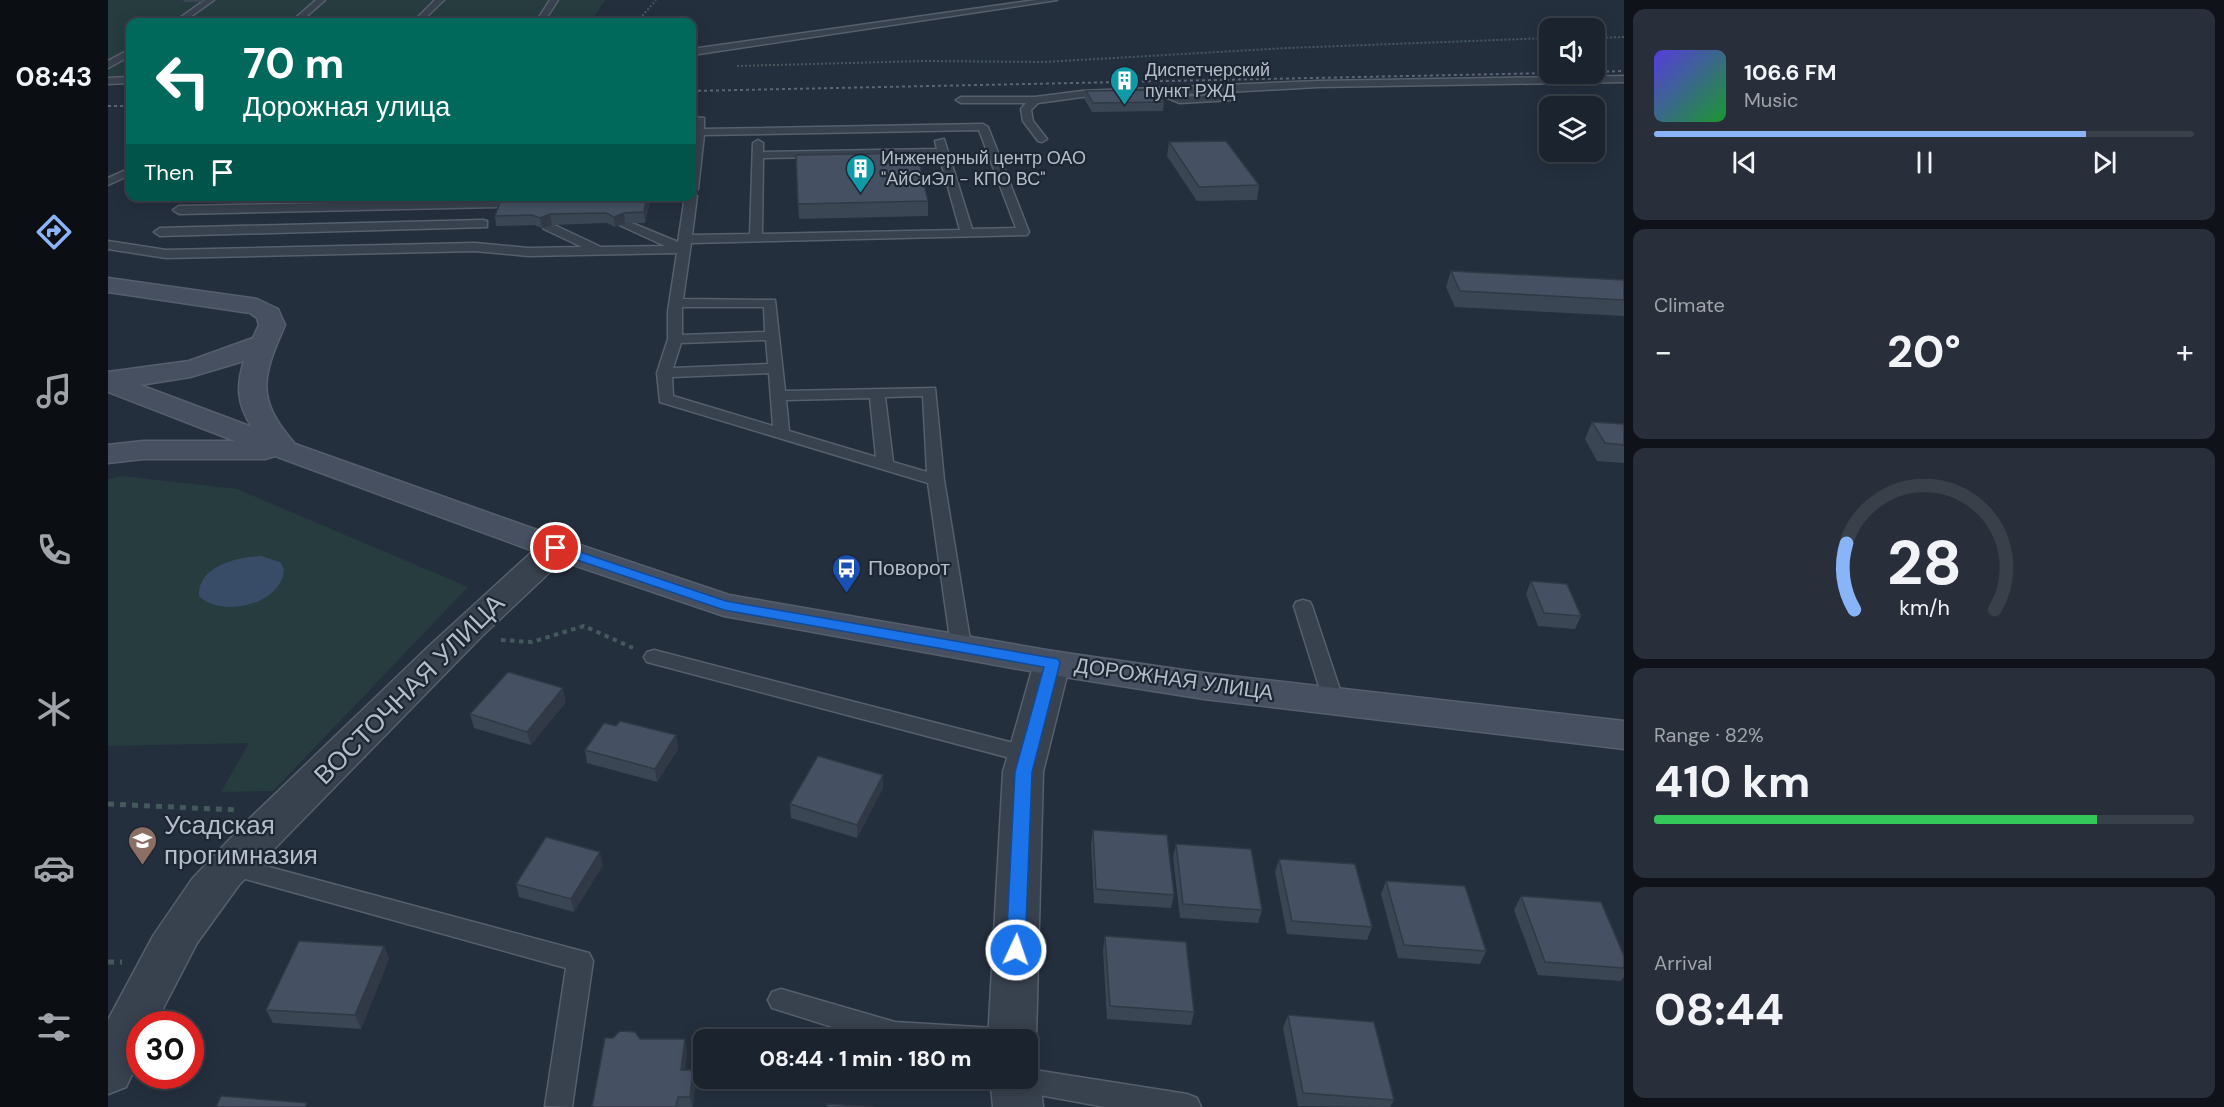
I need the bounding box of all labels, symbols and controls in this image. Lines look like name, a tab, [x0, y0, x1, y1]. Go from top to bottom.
map controls	[1539, 18, 1605, 162]
button: sound	[1539, 18, 1605, 84]
text: 70 m	[243, 36, 344, 91]
icon: left	[144, 42, 222, 120]
place label: Диспетчерский пункт РЖД	[1145, 58, 1270, 103]
text: 106.6 FM	[1744, 58, 1836, 87]
text: 08:43	[16, 59, 92, 94]
building icon: Диспетчерский пункт РЖД	[1108, 64, 1140, 106]
text: Music	[1744, 87, 1799, 113]
text: Дорожная улица	[243, 89, 450, 124]
button: layers	[1539, 96, 1605, 162]
place label: Инженерный центр ОАО "АйСиЭл - КПО ВС"	[881, 146, 1086, 191]
icon: previous	[1728, 146, 1761, 179]
icon: pause	[1908, 146, 1941, 179]
icon: next	[2088, 146, 2121, 179]
building icon: Инженерный центр ОАО "АйСиЭл - КПО ВС"	[844, 152, 876, 194]
icon: arrive	[206, 156, 239, 189]
text: Then	[144, 158, 194, 187]
icon: directions	[33, 211, 75, 253]
text: Climate	[1654, 292, 1725, 318]
text: 20°	[1887, 322, 1961, 381]
text: −	[1654, 330, 1672, 373]
text: +	[2176, 330, 2194, 373]
icon: music	[33, 370, 75, 412]
pin	[530, 522, 581, 573]
text: 28	[1886, 523, 1962, 604]
icon: phone	[33, 529, 75, 571]
icon: arrive	[539, 531, 572, 564]
bus stop icon: Поворот	[831, 552, 863, 594]
place label: Поворот	[868, 554, 950, 582]
street label: ВОСТОЧНАЯ УЛИЦА	[306, 586, 512, 792]
text: km/h	[1899, 595, 1949, 623]
street label: ДОРОЖНАЯ УЛИЦА	[1073, 651, 1275, 707]
icon: climate	[33, 688, 75, 730]
text: Range · 82%	[1654, 722, 1764, 748]
text: 410 km	[1654, 752, 1810, 811]
place label: Усадская прогимназия	[164, 808, 318, 872]
school or university icon: Усадская прогимназия	[127, 824, 159, 866]
icon: car	[33, 847, 75, 889]
position arrow	[984, 918, 1048, 982]
text: Arrival	[1654, 950, 1712, 976]
text: 08:44	[1654, 980, 1784, 1039]
icon: filters	[33, 1006, 75, 1048]
speed limit sign: 30	[126, 1011, 204, 1089]
text: 08:44 · 1 min · 180 m	[759, 1044, 972, 1073]

